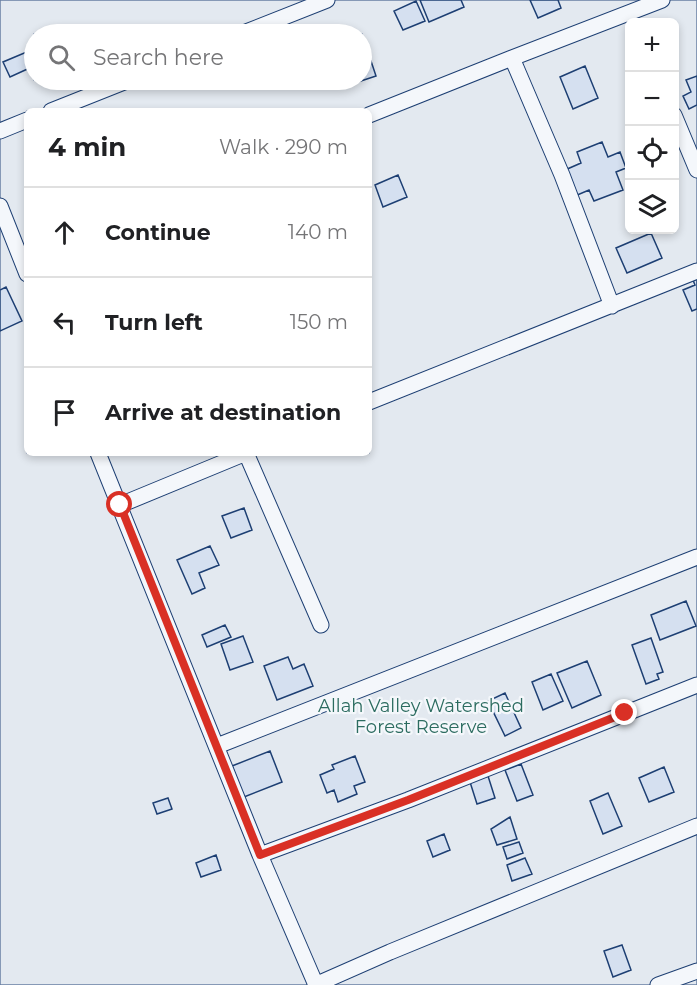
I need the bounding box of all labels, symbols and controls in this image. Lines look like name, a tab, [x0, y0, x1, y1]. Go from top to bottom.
map controls	[625, 18, 679, 234]
button: +	[625, 18, 679, 72]
search box	[24, 24, 372, 90]
icon: search	[45, 41, 78, 74]
text: Search here	[93, 44, 224, 71]
button: −	[625, 72, 679, 126]
button: locate	[625, 126, 679, 180]
text: 4 min	[48, 131, 126, 163]
text: Walk · 290 m	[219, 135, 348, 159]
button: layers	[625, 180, 679, 234]
icon: ahead	[48, 216, 81, 249]
text: Continue	[105, 219, 211, 246]
text: 140 m	[288, 220, 348, 244]
icon: left	[48, 306, 81, 339]
text: Turn left	[105, 309, 203, 336]
text: 150 m	[290, 310, 348, 334]
icon: arrive	[48, 396, 81, 429]
text: Arrive at destination	[105, 399, 341, 426]
route start	[106, 491, 132, 517]
park label: Allah Valley Watershed Forest Reserve	[318, 695, 524, 738]
route end	[611, 699, 637, 725]

